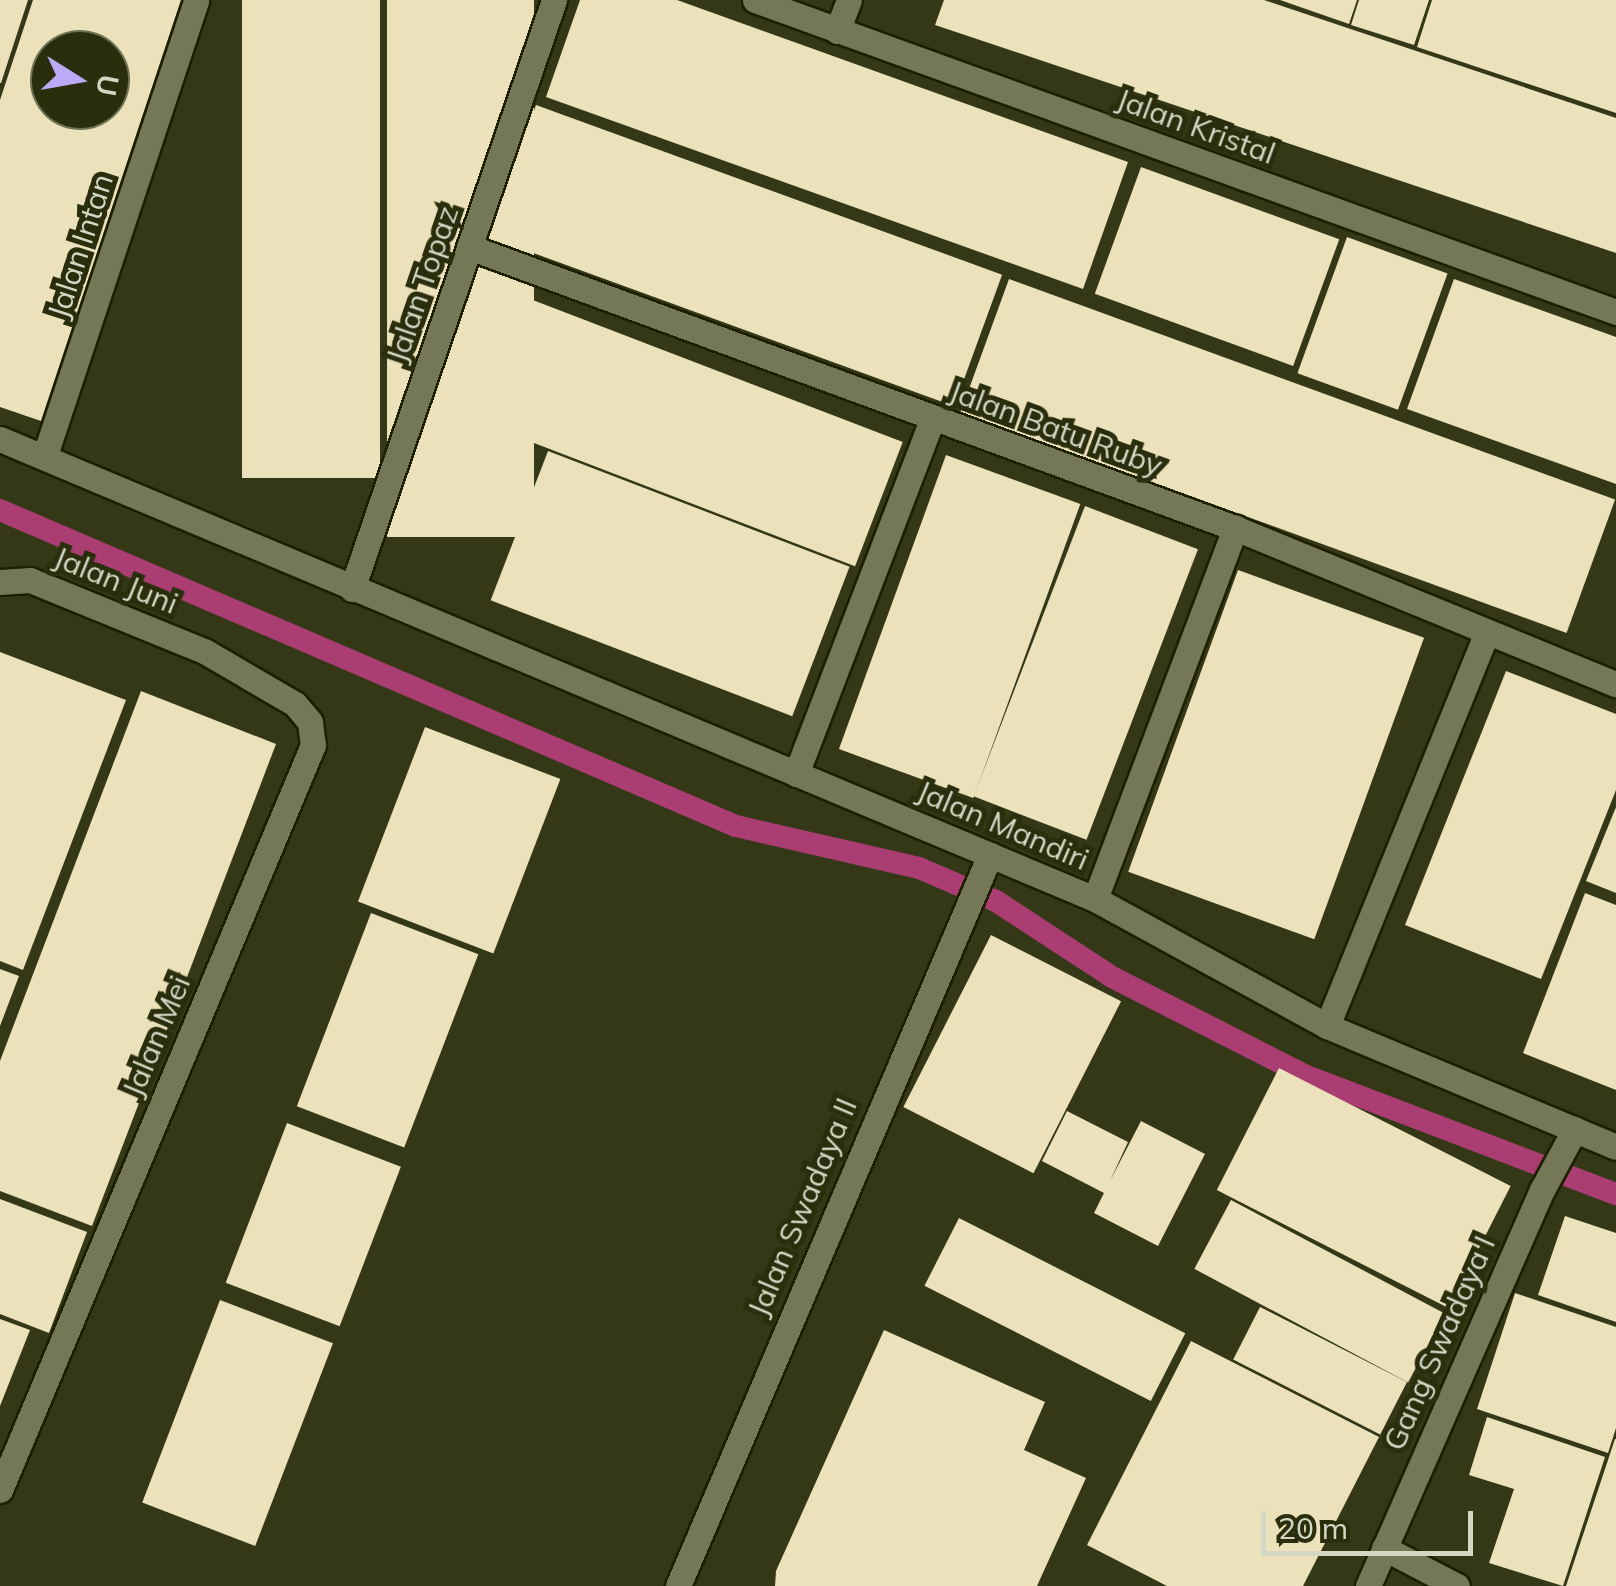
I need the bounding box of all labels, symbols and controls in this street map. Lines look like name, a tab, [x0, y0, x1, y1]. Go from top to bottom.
north arrow	[30, 30, 130, 130]
text: U	[89, 72, 127, 99]
street label: Jalan Kristal	[1112, 81, 1280, 171]
street label: Jalan Intan	[40, 169, 120, 323]
street label: Jalan Topaz	[378, 201, 466, 367]
street label: Jalan Batu Ruby	[944, 373, 1168, 483]
street label: Jalan Juni	[49, 539, 183, 621]
street label: Jalan Mandiri	[912, 773, 1094, 877]
street label: Jalan Mei	[114, 970, 198, 1102]
street label: Jalan Swadaya II	[740, 1092, 864, 1322]
street label: Gang Swadaya I	[1376, 1230, 1502, 1456]
scale bar	[1266, 1491, 1478, 1553]
text: 20 m	[1278, 1509, 1348, 1547]

